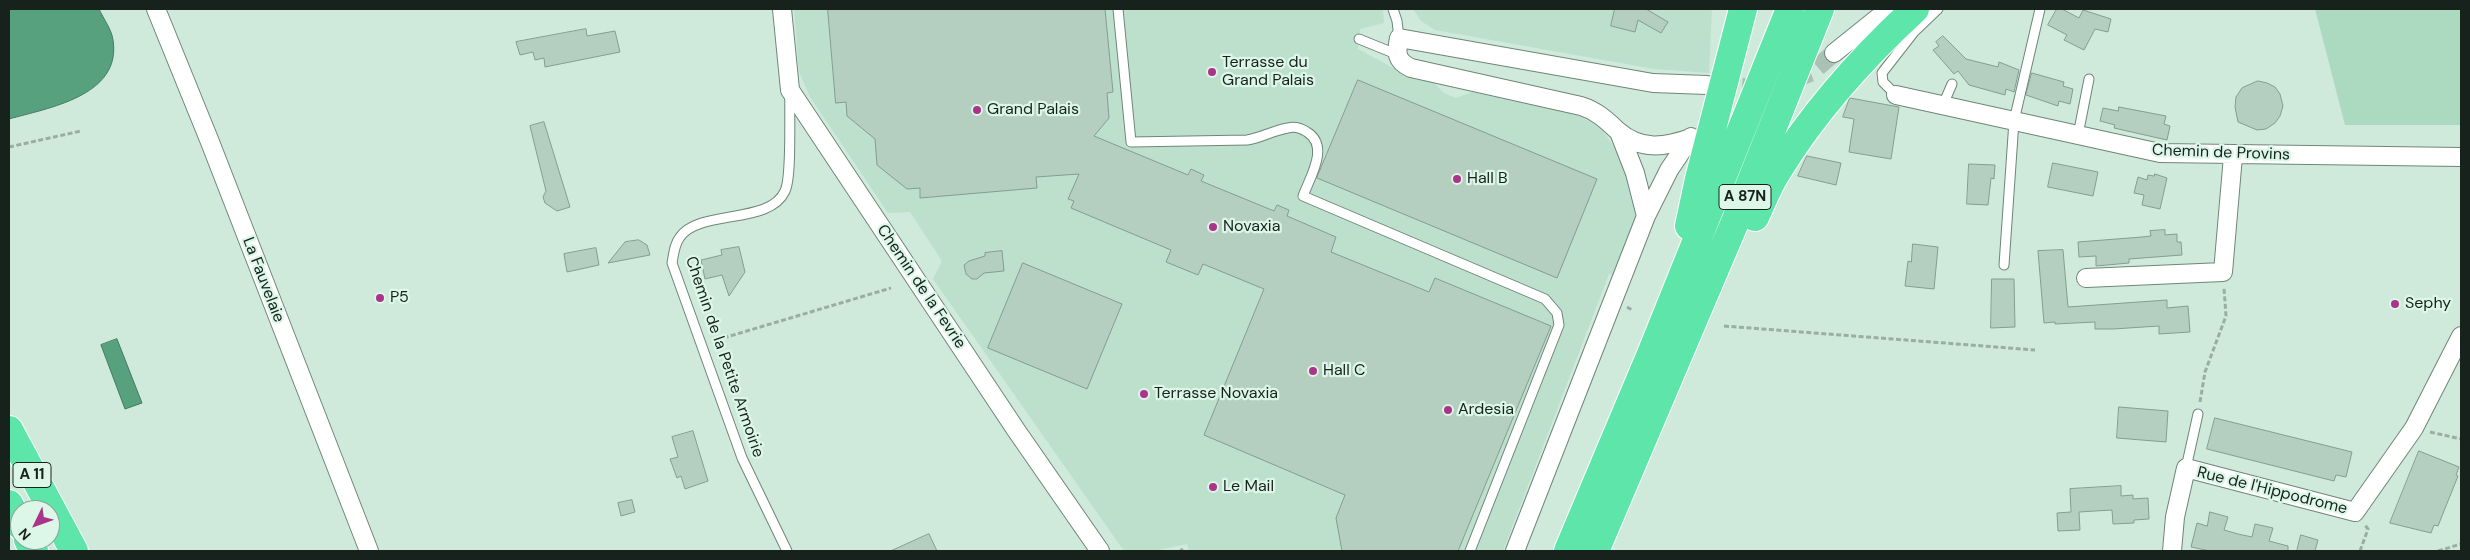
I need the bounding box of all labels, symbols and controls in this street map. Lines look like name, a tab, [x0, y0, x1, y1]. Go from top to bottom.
place label: Terrasse du Grand Palais	[1222, 53, 1314, 91]
marker: Terrasse du Grand Palais	[1206, 66, 1218, 78]
place label: Grand Palais	[987, 100, 1079, 120]
marker: Grand Palais	[971, 104, 983, 116]
street label: Chemin de Provins	[2152, 141, 2290, 165]
place label: Hall B	[1467, 169, 1508, 189]
marker: Hall B	[1451, 173, 1463, 185]
road number: A 87N	[1719, 184, 1771, 210]
place label: Novaxia	[1223, 217, 1280, 237]
street label: Chemin de la Fevrie	[872, 221, 970, 353]
marker: Novaxia	[1207, 221, 1219, 233]
street label: La Fauvelaie	[238, 235, 288, 325]
street label: Chemin de la Petite Armoirie	[681, 254, 767, 460]
place label: P5	[390, 288, 409, 308]
marker: P5	[374, 292, 386, 304]
place label: Sephy	[2405, 294, 2451, 314]
marker: Sephy	[2389, 298, 2401, 310]
place label: Hall C	[1323, 361, 1365, 381]
marker: Hall C	[1307, 365, 1319, 377]
place label: Terrasse Novaxia	[1154, 384, 1278, 404]
marker: Terrasse Novaxia	[1138, 388, 1150, 400]
place label: Ardesia	[1458, 400, 1514, 420]
marker: Ardesia	[1442, 404, 1454, 416]
road number: A 11	[13, 462, 51, 488]
street label: Rue de l'Hippodrome	[2195, 463, 2349, 519]
place label: Le Mail	[1223, 477, 1274, 497]
marker: Le Mail	[1207, 481, 1219, 493]
north arrow	[10, 500, 60, 550]
text: N	[14, 525, 35, 544]

